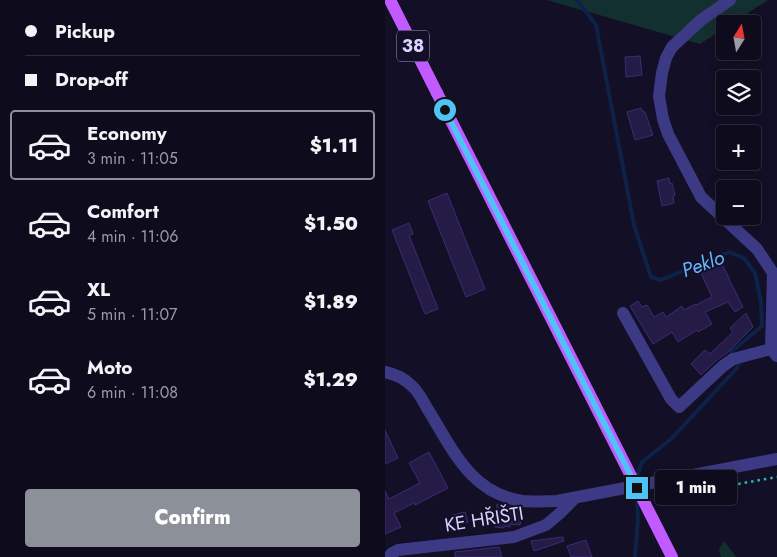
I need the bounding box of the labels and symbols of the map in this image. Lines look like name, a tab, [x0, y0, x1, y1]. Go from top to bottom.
north arrow	[716, 15, 761, 60]
road number: 38	[397, 30, 429, 61]
route start	[434, 99, 456, 121]
water label: Peklo	[678, 243, 729, 285]
callout: 1 min	[655, 470, 737, 506]
route end	[626, 477, 648, 499]
street label: KE HŘIŠTI	[443, 499, 525, 539]

